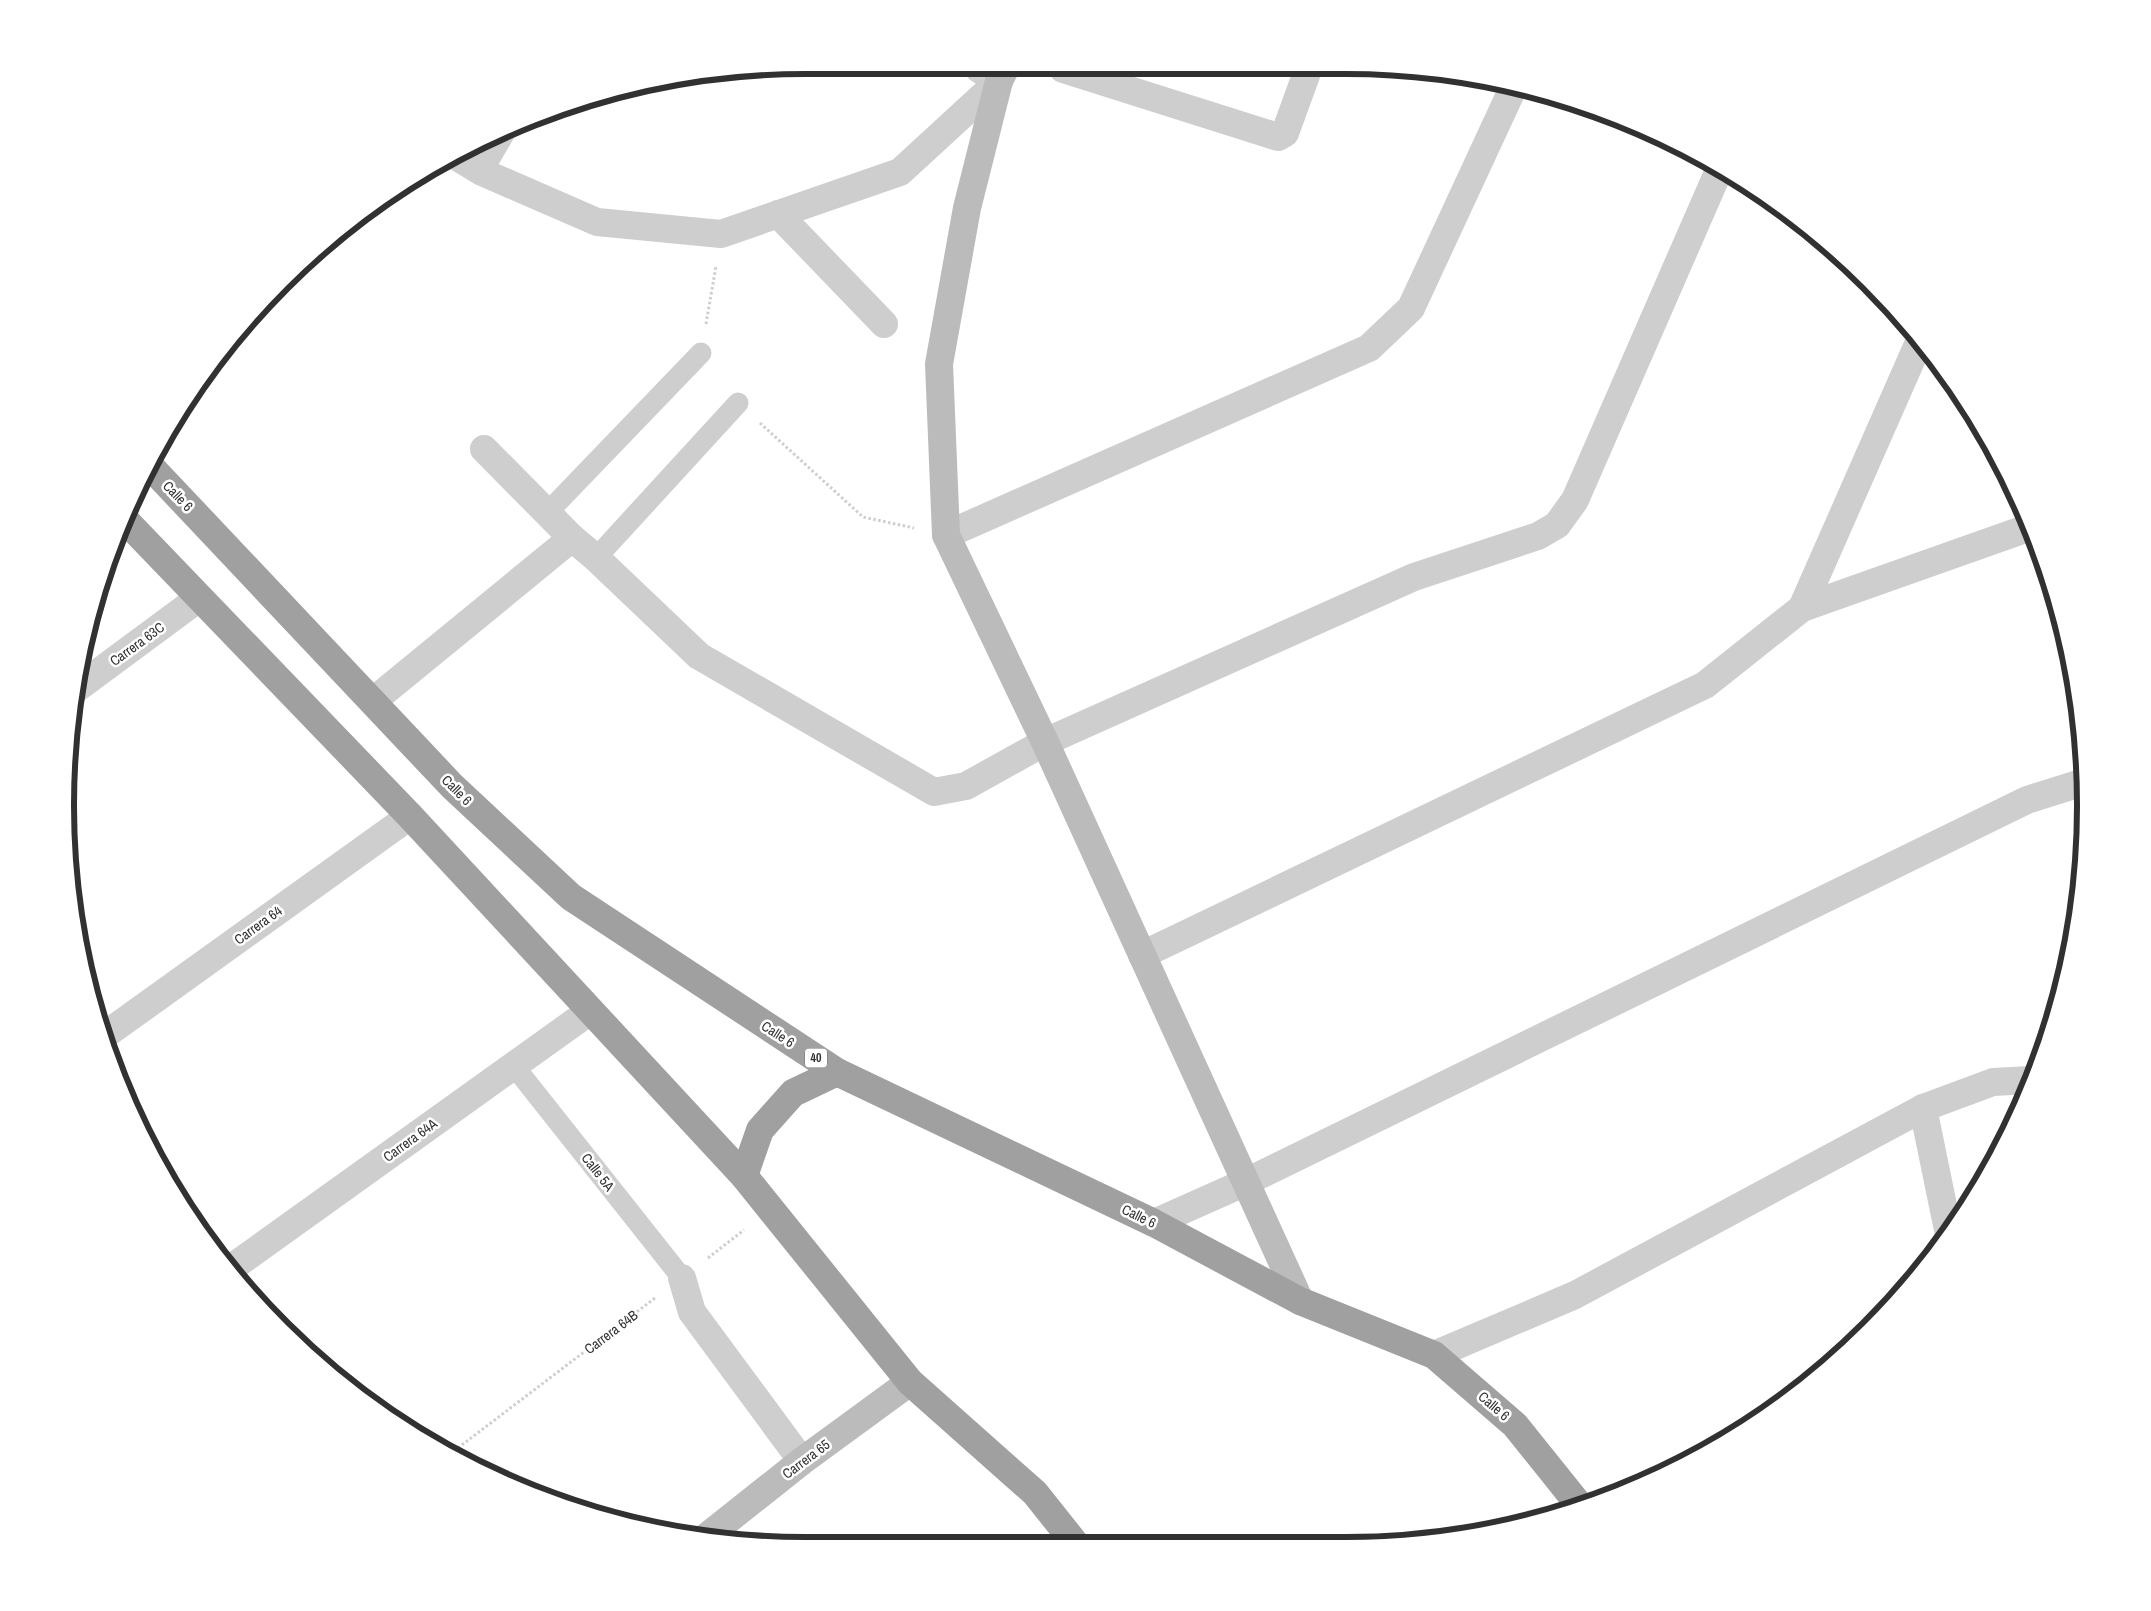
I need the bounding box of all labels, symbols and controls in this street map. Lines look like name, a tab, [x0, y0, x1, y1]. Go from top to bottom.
street label: Calle 6	[159, 477, 197, 515]
street label: Carrera 63C	[106, 618, 168, 670]
street label: Calle 6	[438, 771, 476, 809]
street label: Carrera 64	[231, 901, 286, 948]
street label: Calle 6	[758, 1017, 798, 1051]
road number: 40	[805, 1048, 827, 1068]
street label: Carrera 64A	[379, 1114, 441, 1166]
street label: Calle 5A	[578, 1149, 619, 1195]
street label: Calle 6	[1119, 1200, 1159, 1232]
street label: Carrera 64B	[581, 1306, 642, 1358]
street label: Calle 6	[1475, 1387, 1513, 1425]
street label: Carrera 65	[779, 1435, 833, 1483]

